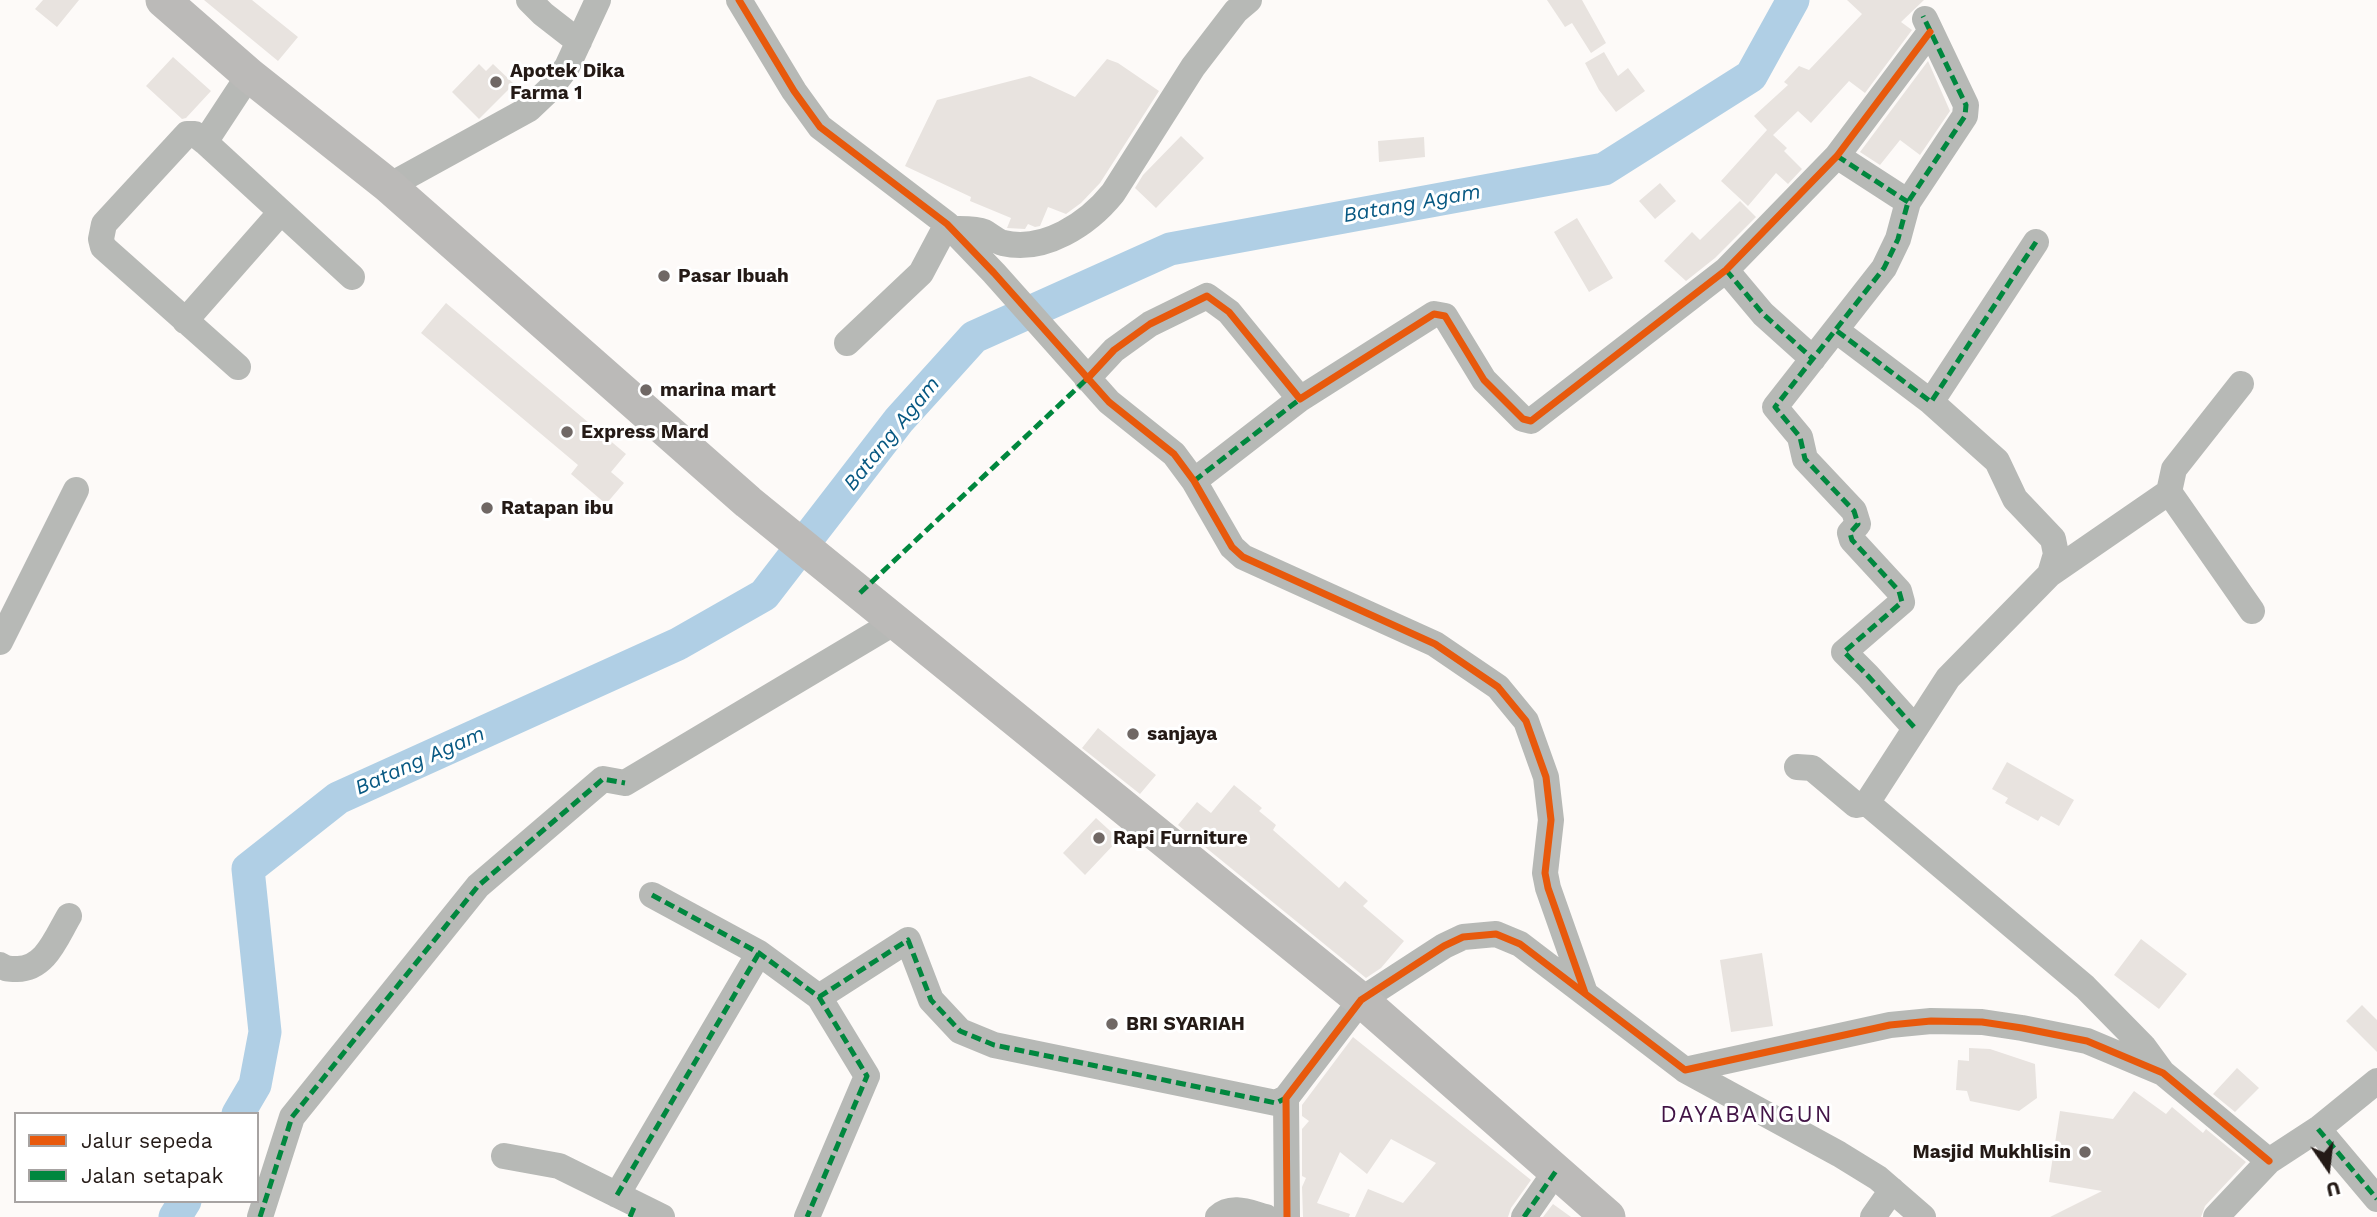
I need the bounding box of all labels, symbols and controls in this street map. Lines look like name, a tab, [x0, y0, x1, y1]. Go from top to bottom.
place label: Apotek Dika Farma 1	[510, 60, 625, 104]
marker: Apotek Dika Farma 1	[488, 74, 504, 90]
water label: Batang Agam	[1341, 179, 1483, 229]
place label: Pasar Ibuah	[678, 265, 789, 287]
marker: Pasar Ibuah	[656, 268, 672, 284]
water label: Batang Agam	[838, 372, 946, 496]
place label: marina mart	[660, 379, 776, 401]
marker: marina mart	[638, 382, 654, 398]
place label: Express Mard	[581, 421, 709, 443]
marker: Express Mard	[559, 424, 575, 440]
place label: Ratapan ibu	[501, 497, 613, 519]
marker: Ratapan ibu	[479, 500, 495, 516]
water label: Batang Agam	[351, 721, 489, 801]
place label: sanjaya	[1147, 723, 1217, 745]
marker: sanjaya	[1125, 726, 1141, 742]
place label: Rapi Furniture	[1113, 827, 1248, 849]
marker: Rapi Furniture	[1091, 830, 1107, 846]
place label: BRI SYARIAH	[1126, 1013, 1245, 1035]
marker: BRI SYARIAH	[1104, 1016, 1120, 1032]
district label: DAYABANGUN	[1662, 1101, 1832, 1129]
legend	[14, 1112, 259, 1203]
text: Jalur sepeda	[81, 1128, 213, 1153]
north arrow	[2293, 1133, 2363, 1203]
place label: Masjid Mukhlisin	[1912, 1141, 2071, 1163]
marker: Masjid Mukhlisin	[2077, 1144, 2093, 1160]
text: Jalan setapak	[81, 1163, 223, 1188]
text: U	[2324, 1176, 2343, 1202]

